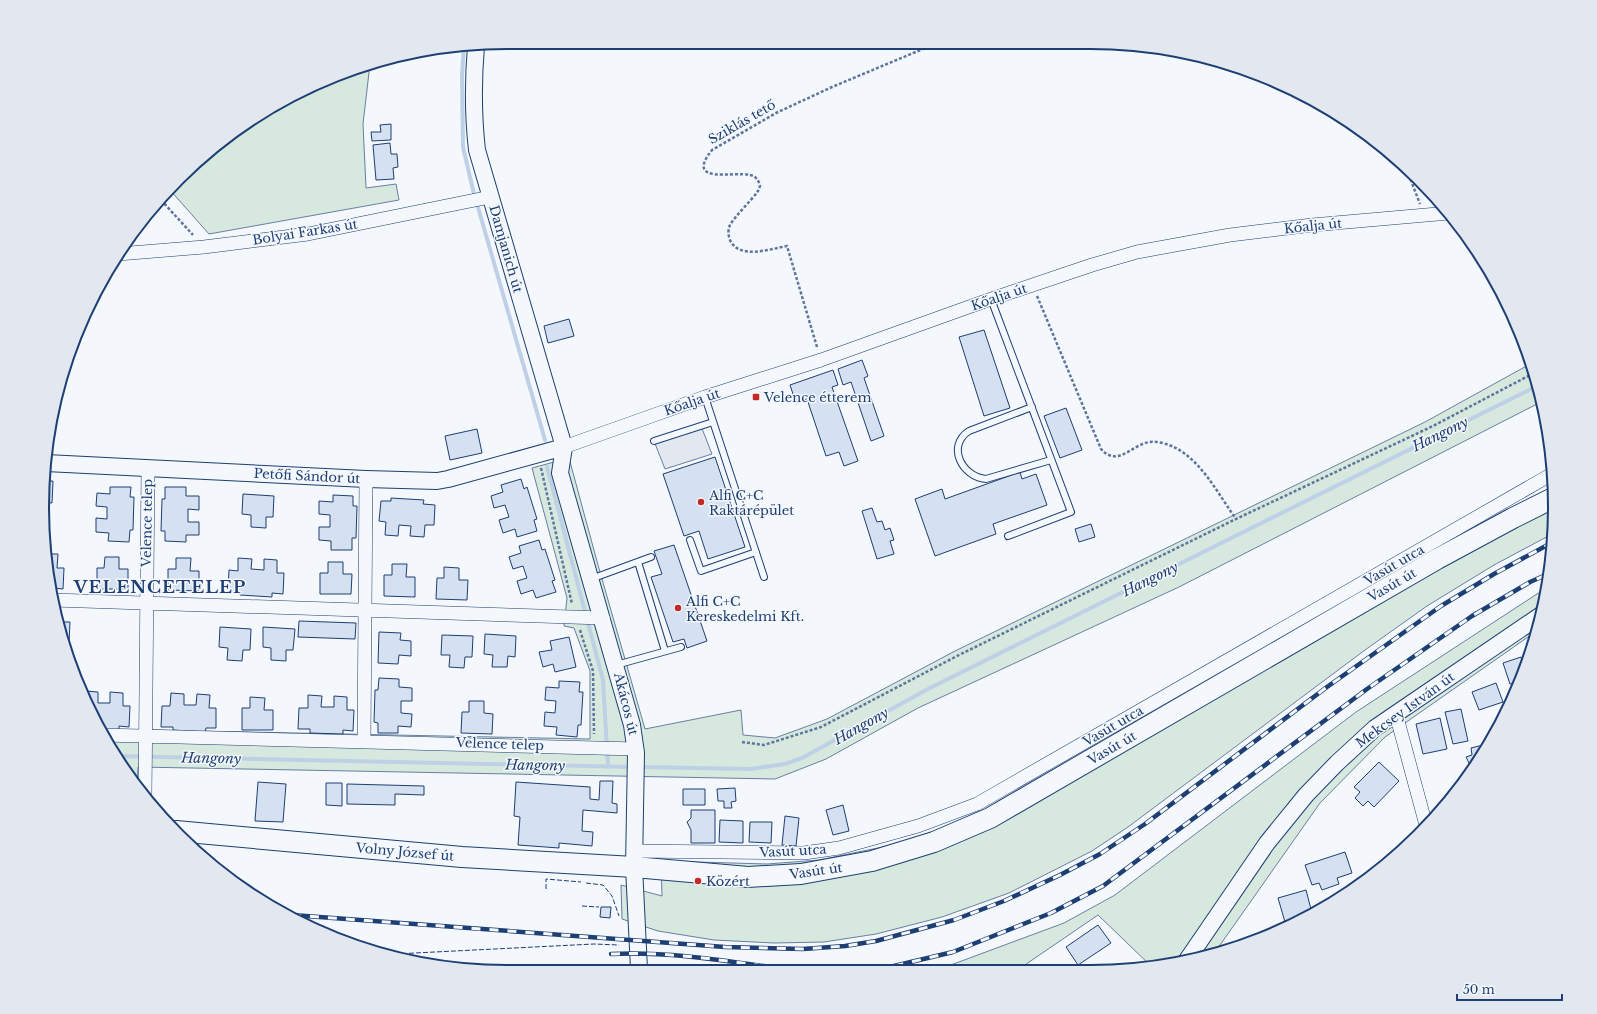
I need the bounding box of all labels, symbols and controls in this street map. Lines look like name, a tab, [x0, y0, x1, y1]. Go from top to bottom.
street label: Sziklás tető	[705, 96, 779, 148]
street label: Damjanich út	[485, 203, 527, 295]
street label: Bolyai Farkas út	[251, 215, 359, 249]
street label: Kőalja út	[1283, 215, 1343, 237]
street label: Kőalja út	[969, 279, 1029, 314]
street label: Kőalja út	[662, 384, 722, 419]
place label: Velence étterem	[763, 389, 872, 406]
marker: Velence étterem	[751, 392, 761, 402]
water label: Hangony	[1408, 412, 1472, 456]
street label: Petőfi Sándor út	[253, 465, 361, 487]
street label: Velence telep	[138, 479, 156, 568]
place label: Alfi C+C Raktárépület	[708, 487, 794, 519]
marker: Alfi C+C Raktárépület	[696, 497, 706, 507]
street label: Vasút utca	[1360, 540, 1428, 590]
water label: Hangony	[1118, 557, 1182, 601]
street label: Vasút út	[1364, 564, 1419, 606]
district label: VELENCETELEP	[73, 577, 246, 598]
place label: Alfi C+C Kereskedelmi Kft.	[685, 593, 804, 625]
marker: Alfi C+C Kereskedelmi Kft.	[673, 603, 683, 613]
street label: Mekcsey István út	[1352, 668, 1458, 752]
street label: Akácos út	[610, 670, 642, 737]
street label: Vasút utca	[1079, 701, 1147, 751]
water label: Hangony	[830, 703, 892, 749]
street label: Vasút út	[1084, 727, 1139, 769]
street label: Velence telep	[455, 734, 545, 754]
water label: Hangony	[180, 748, 242, 768]
water label: Hangony	[504, 755, 566, 775]
street label: Volny József út	[354, 839, 455, 865]
street label: Vasút utca	[758, 841, 828, 861]
street label: Vasút út	[788, 859, 844, 883]
place label: Közért	[706, 873, 750, 890]
marker: Közért	[693, 876, 703, 886]
scale bar	[1457, 976, 1562, 1002]
text: 50 m	[1463, 982, 1495, 997]

